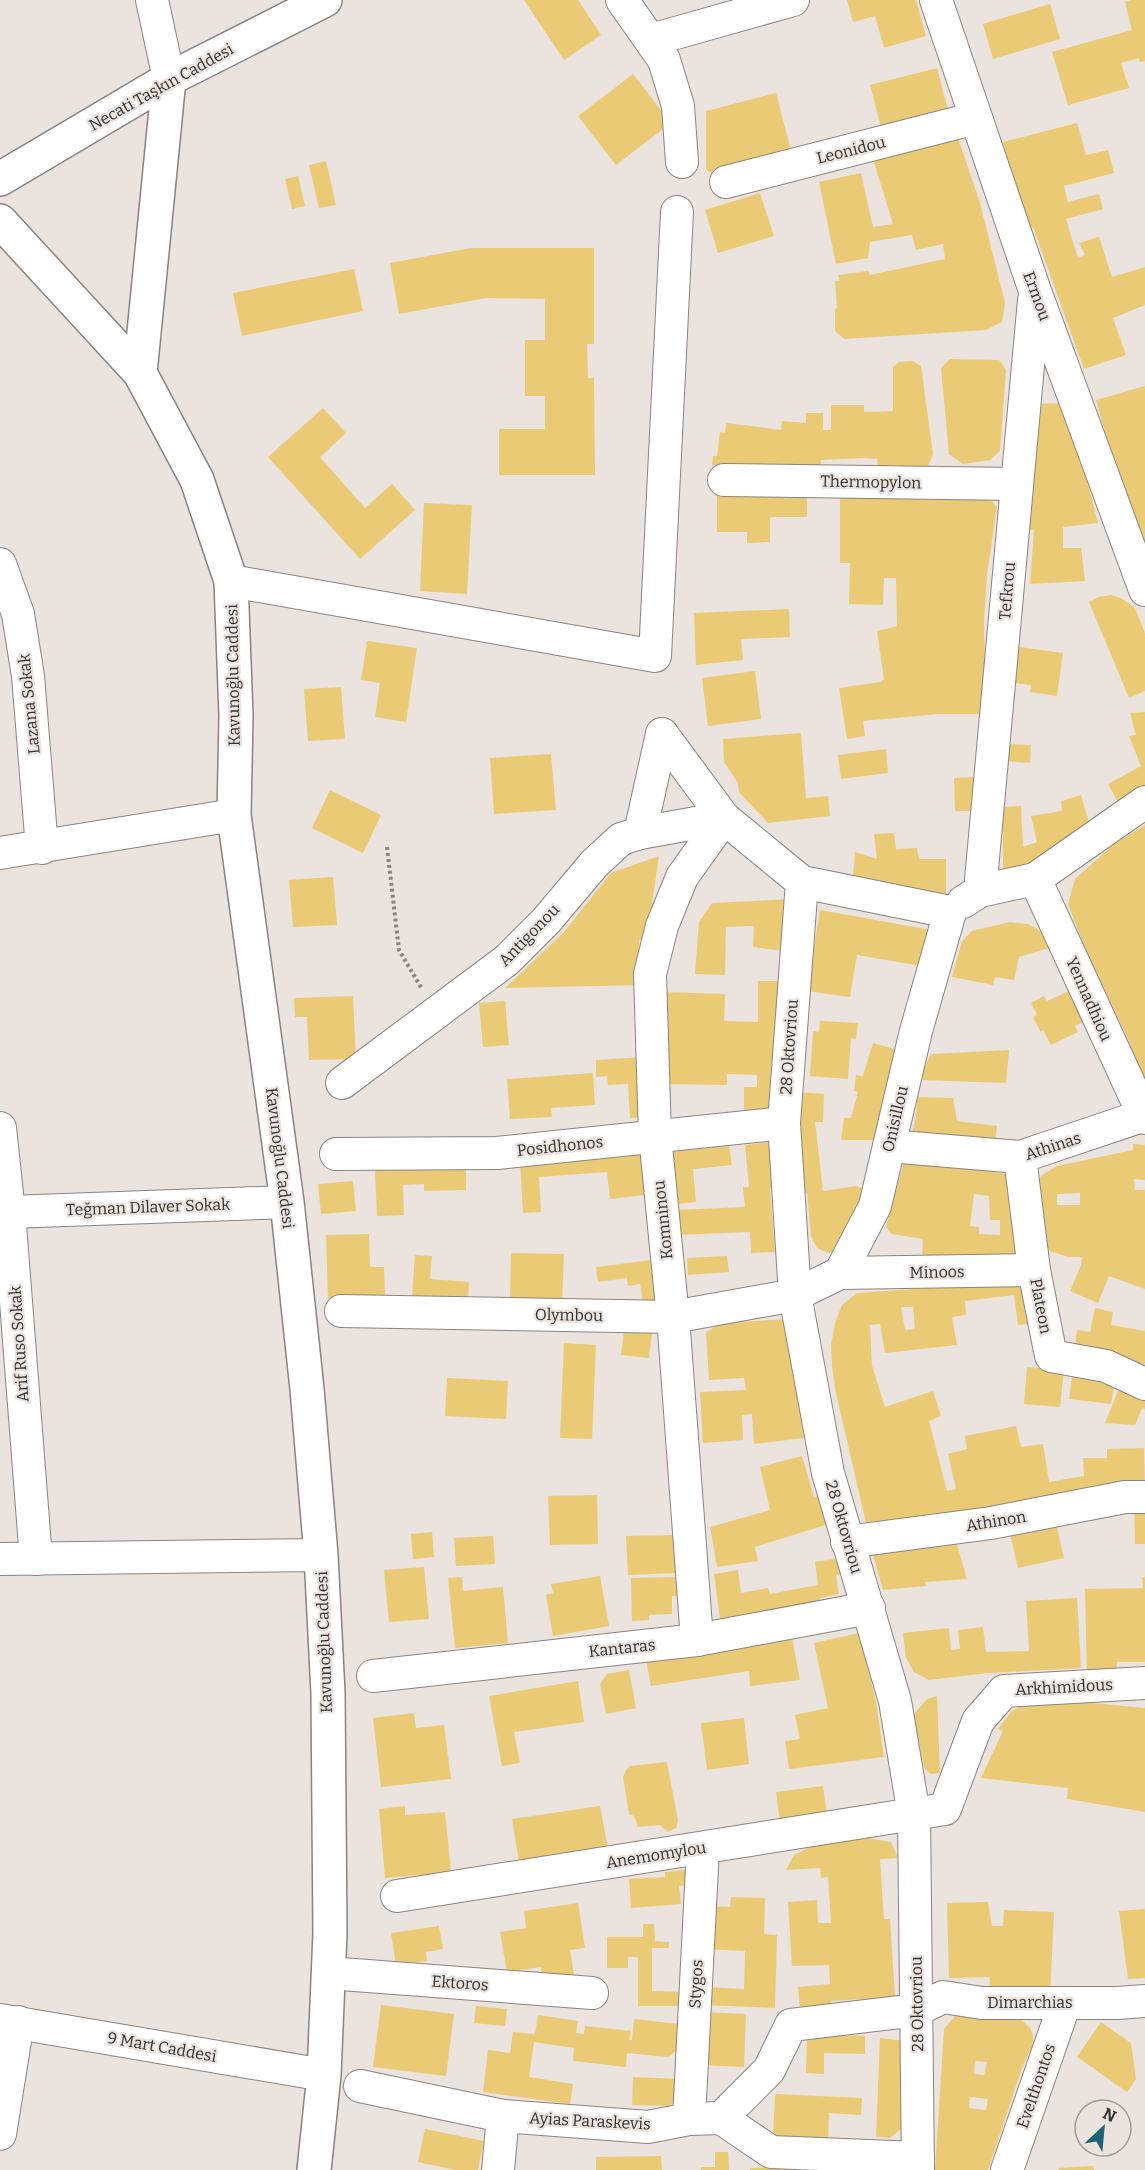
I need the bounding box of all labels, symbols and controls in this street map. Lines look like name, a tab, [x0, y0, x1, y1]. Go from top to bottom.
street label: Necati Taşkın Caddesi	[85, 39, 237, 135]
street label: Leonidou	[815, 132, 887, 168]
street label: Ermou	[1019, 269, 1055, 323]
street label: Thermopylon	[821, 472, 921, 492]
street label: Tefkrou	[995, 561, 1019, 621]
street label: Kavunoğlu Caddesi	[222, 604, 244, 746]
street label: Lazana Sokak	[14, 653, 44, 755]
street label: Antigonou	[495, 900, 563, 970]
street label: Yennadhiou	[1062, 954, 1116, 1044]
street label: 28 Oktovriou	[776, 999, 802, 1095]
street label: Onisillou	[878, 1084, 912, 1154]
street label: Kavunoğlu Caddesi	[262, 1086, 298, 1230]
street label: Athinas	[1023, 1128, 1083, 1164]
street label: Posidhonos	[516, 1132, 604, 1160]
street label: Komninou	[649, 1180, 677, 1260]
street label: Teğman Dilaver Sokak	[66, 1195, 230, 1219]
street label: Minoos	[909, 1262, 965, 1282]
street label: Plateon	[1026, 1277, 1056, 1335]
street label: Arif Ruso Sokak	[5, 1285, 33, 1403]
street label: Olymbou	[535, 1305, 603, 1325]
street label: 28 Oktovriou	[822, 1478, 866, 1576]
street label: Athinon	[965, 1507, 1027, 1535]
street label: Kavunoğlu Caddesi	[312, 1570, 336, 1713]
street label: Kantaras	[588, 1635, 656, 1661]
street label: Arkhimidous	[1015, 1675, 1113, 1699]
street label: Anemomylou	[605, 1838, 708, 1872]
street label: 28 Oktovriou	[907, 1956, 927, 2052]
street label: Stygos	[685, 1959, 707, 2009]
street label: Ektoros	[431, 1972, 489, 1994]
street label: Dimarchias	[987, 1993, 1073, 2012]
street label: 9 Mart Caddesi	[106, 2028, 218, 2066]
street label: Evelthontos	[1013, 2041, 1059, 2131]
north arrow	[1073, 2098, 1133, 2158]
text: N	[1100, 2104, 1119, 2126]
street label: Ayias Paraskevis	[529, 2108, 651, 2134]

